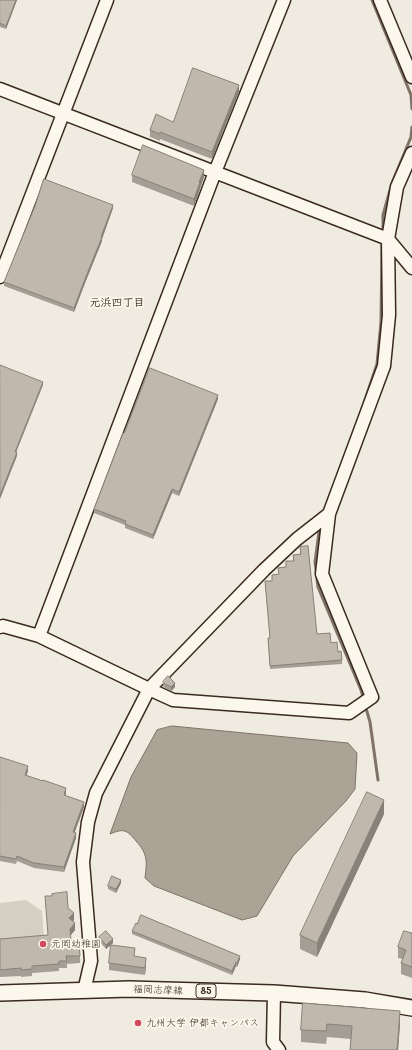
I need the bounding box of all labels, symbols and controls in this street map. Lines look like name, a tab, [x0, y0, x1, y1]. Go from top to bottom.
district label: 元浜四丁目	[90, 296, 144, 310]
place label: 元岡幼稚園	[51, 938, 101, 950]
marker: 元岡幼稚園	[38, 939, 48, 949]
street label: 福岡志摩線	[133, 983, 183, 997]
road number: 85	[196, 984, 216, 998]
place label: 九州大学 伊都キャンパス	[146, 1017, 259, 1029]
marker: 九州大学 伊都キャンパス	[133, 1018, 143, 1028]

